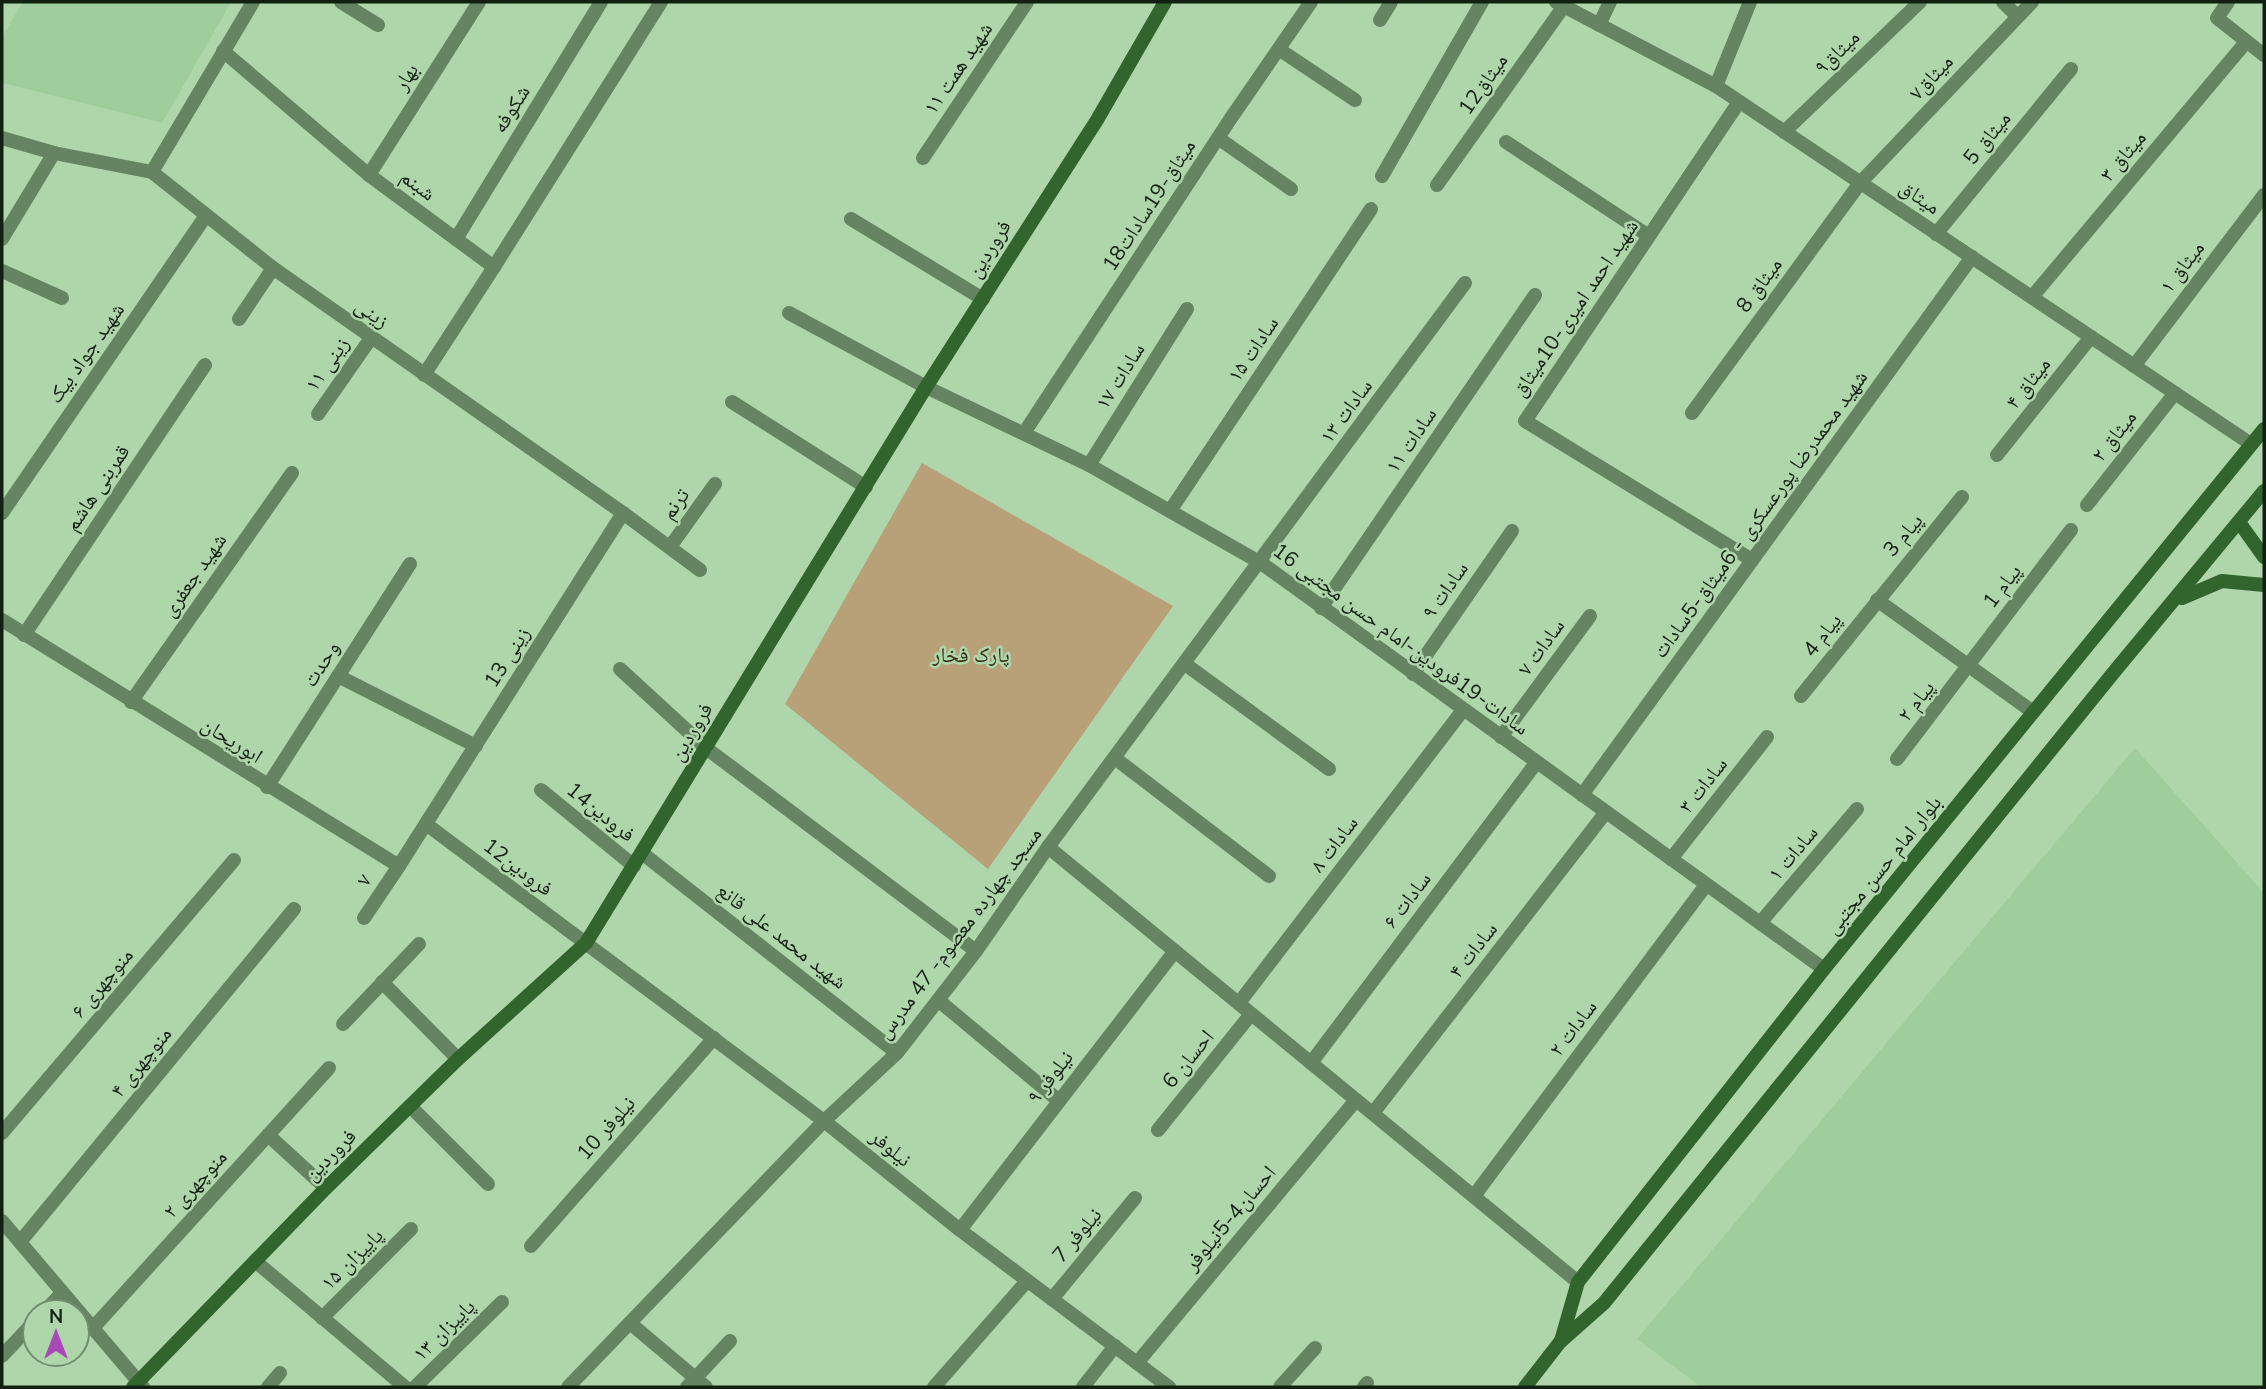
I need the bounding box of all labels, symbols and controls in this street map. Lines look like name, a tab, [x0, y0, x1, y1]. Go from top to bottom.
street label: شهید همت ۱۱	[917, 16, 999, 120]
street label: میثاق۹	[1808, 24, 1866, 80]
street label: 12میثاق	[1452, 48, 1514, 120]
street label: میثاق۷	[1903, 48, 1959, 106]
street label: بهار	[386, 58, 425, 97]
street label: شکوفه	[485, 80, 537, 138]
street label: میثاق 5	[1957, 105, 2017, 171]
street label: میثاق ۳	[2093, 125, 2153, 187]
street label: 18میثاق-19سادات	[1096, 134, 1202, 276]
street label: شبنم	[395, 163, 441, 207]
street label: میثاق	[1894, 173, 1946, 221]
street label: شهید احمد امیری-10میثاق	[1505, 214, 1645, 402]
street label: فروردین	[960, 215, 1018, 283]
street label: میثاق ۱	[2153, 235, 2211, 299]
street label: میثاق 8	[1730, 252, 1788, 318]
street label: زینی	[349, 291, 395, 335]
street label: شهید جواد بیک	[41, 297, 131, 409]
street label: سادات ۱۵	[1221, 311, 1285, 387]
street label: زینی ۱۱	[298, 331, 356, 397]
street label: سادات ۱۷	[1089, 338, 1151, 414]
street label: میثاق ۴	[1999, 351, 2057, 415]
street label: شهید محمدرضا پورعسکری - 6میثاق-5سادات	[1646, 364, 1874, 664]
street label: سادات ۱۳	[1313, 373, 1379, 449]
street label: سادات ۱۱	[1379, 402, 1443, 478]
street label: میثاق ۲	[2085, 404, 2143, 468]
street label: قمربنی هاشم	[58, 439, 136, 537]
street label: ترنم	[654, 483, 696, 525]
street label: پیام 3	[1877, 507, 1929, 563]
street label: شهید جعفری	[155, 527, 233, 623]
street label: سادات-19فرودین-امام حسن مجتبی 16	[1267, 537, 1535, 741]
street label: سادات ۹	[1415, 556, 1475, 624]
street label: پیام 1	[1976, 558, 2028, 614]
street label: پیام 4	[1796, 607, 1848, 663]
street label: سادات ۷	[1511, 613, 1571, 681]
street label: زینی 13	[478, 621, 536, 693]
street label: وحدت	[296, 636, 346, 692]
park label: پارک فخار	[931, 641, 1010, 669]
street label: پیام ۲	[1891, 675, 1941, 727]
street label: فروردین	[663, 698, 719, 766]
street label: ابوریحان	[196, 710, 268, 770]
street label: سادات ۳	[1672, 751, 1734, 819]
street label: 14فرودین	[561, 776, 641, 848]
street label: بلوار امام حسن مجتبی	[1818, 790, 1948, 940]
street label: سادات ۸	[1304, 810, 1364, 878]
street label: سادات ‍‍۱	[1762, 820, 1824, 886]
street label: مسجد چهارده معصوم- 47 مدرس	[870, 821, 1048, 1045]
street label: 12فرودین	[477, 832, 559, 902]
street label: سادات ۶	[1377, 866, 1437, 934]
street label: ۷	[350, 868, 378, 892]
street label: شهید محمد علی قانع	[711, 876, 853, 996]
street label: سادات ۴	[1442, 916, 1504, 984]
street label: منوچهری ۶	[65, 942, 139, 1024]
street label: سادات ۲	[1543, 994, 1603, 1062]
street label: منوچهری ۴	[104, 1021, 178, 1103]
street label: احسان 6	[1156, 1024, 1220, 1094]
street label: نیلوفر ۹	[1020, 1045, 1080, 1109]
street label: نیلوفر 10	[570, 1090, 642, 1166]
street label: نیلوفر	[864, 1122, 918, 1173]
street label: فروردین	[298, 1123, 362, 1187]
street label: منوچهری ۲	[157, 1144, 233, 1224]
street label: احسان4-5نیلوفر	[1177, 1159, 1282, 1277]
street label: نیلوفر 7	[1046, 1202, 1108, 1268]
street label: پاییزان ۱۵	[315, 1222, 389, 1296]
street label: پاییزان ۱۳	[407, 1293, 481, 1367]
north arrow	[21, 1298, 91, 1368]
text: N	[49, 1304, 63, 1330]

